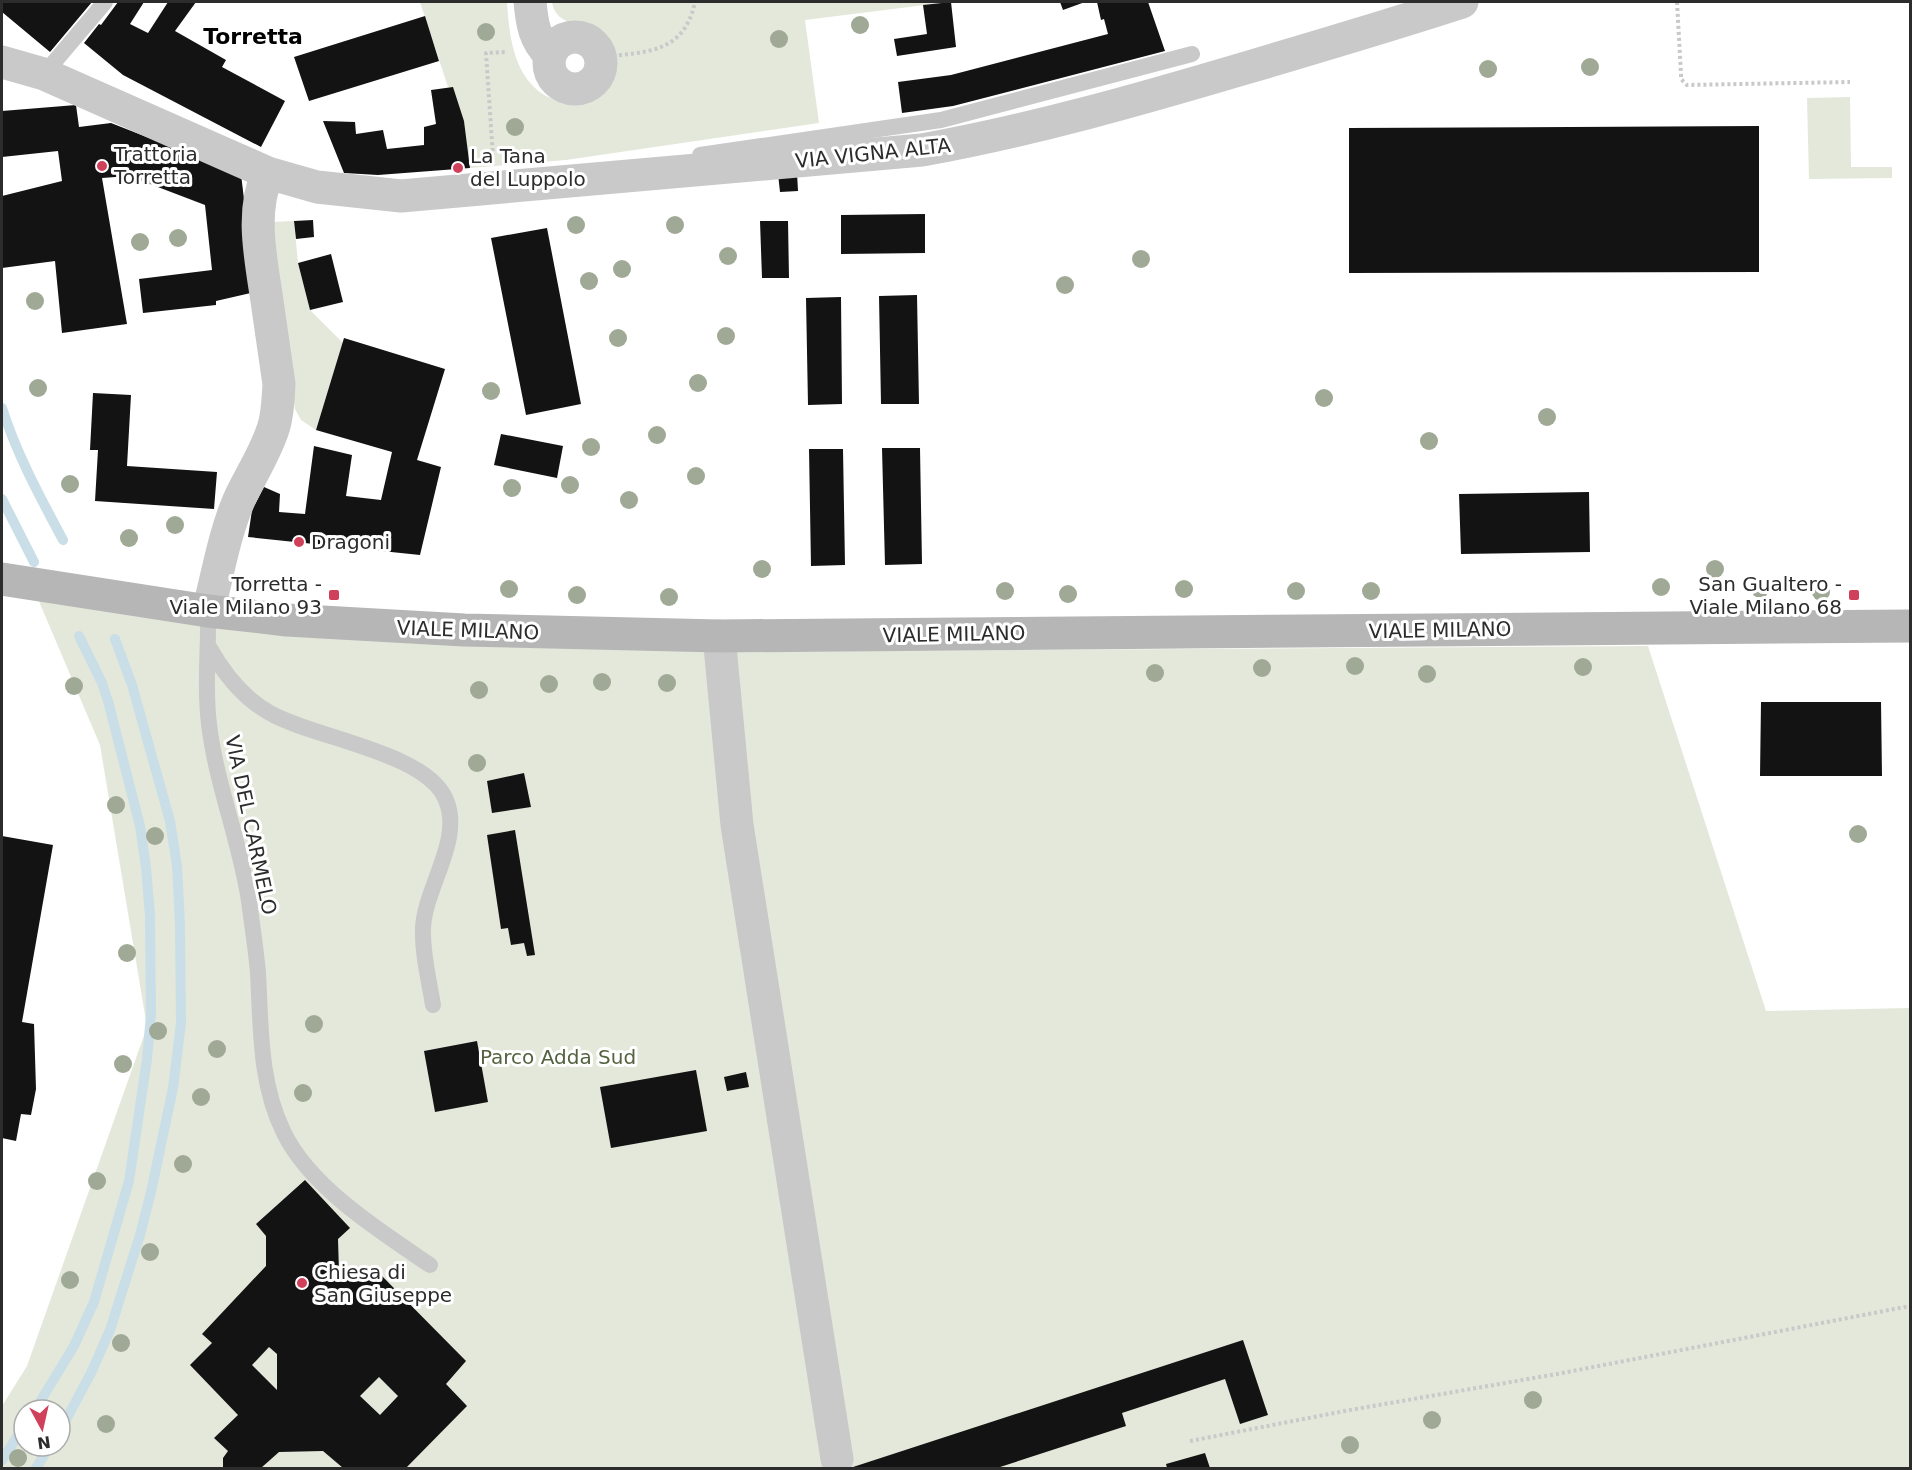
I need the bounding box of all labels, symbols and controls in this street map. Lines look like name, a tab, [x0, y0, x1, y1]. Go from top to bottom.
district label: Torretta	[203, 24, 303, 49]
street label: VIA VIGNA ALTA	[794, 133, 952, 173]
place label: Trattoria Torretta	[113, 142, 198, 189]
place label: La Tana del Luppolo	[470, 144, 586, 191]
marker: Trattoria Torretta	[95, 159, 109, 173]
marker: La Tana del Luppolo	[451, 161, 465, 175]
place label: Dragoni	[311, 530, 390, 554]
marker: Dragoni	[292, 535, 306, 549]
place label: Torretta - Viale Milano 93	[169, 572, 322, 619]
place label: San Gualtero - Viale Milano 68	[1689, 572, 1842, 619]
marker: Torretta - Viale Milano 93	[327, 588, 341, 602]
marker: San Gualtero - Viale Milano 68	[1847, 588, 1861, 602]
street label: VIALE MILANO	[396, 616, 540, 644]
street label: VIALE MILANO	[1369, 617, 1511, 643]
street label: VIALE MILANO	[883, 621, 1025, 647]
street label: VIA DEL CARMELO	[220, 733, 282, 917]
park label: Parco Adda Sud	[480, 1045, 636, 1069]
place label: Chiesa di San Giuseppe	[314, 1260, 452, 1307]
marker: Chiesa di San Giuseppe	[295, 1276, 309, 1290]
north arrow	[12, 1398, 72, 1458]
text: N	[36, 1432, 52, 1453]

